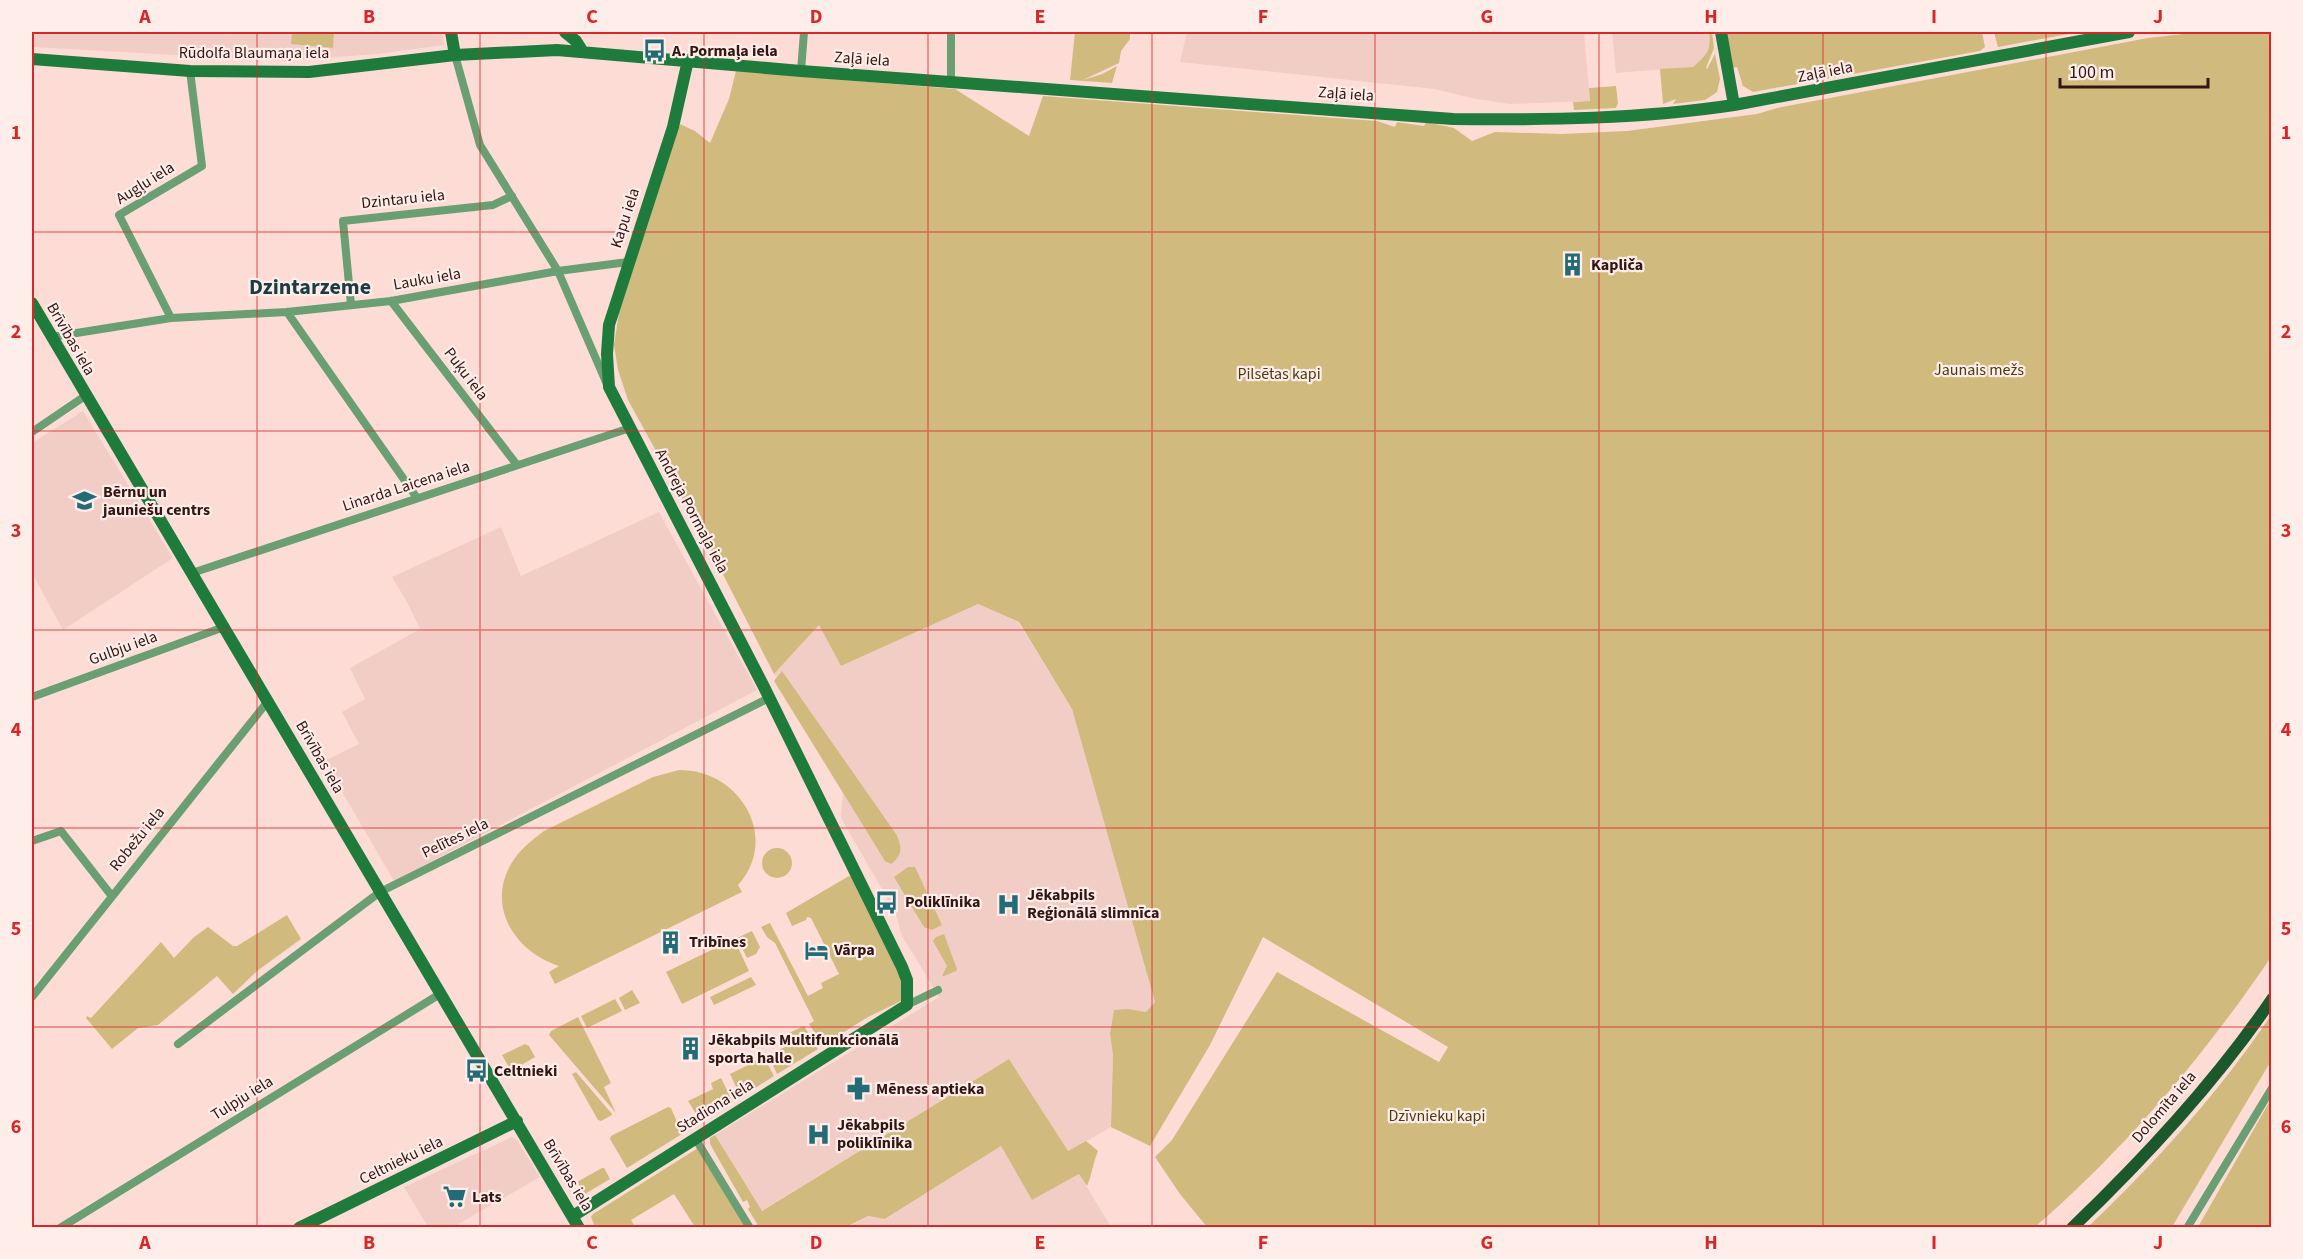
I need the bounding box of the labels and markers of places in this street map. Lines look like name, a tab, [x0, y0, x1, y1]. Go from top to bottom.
bus stop icon: A. Pormaļa iela	[641, 38, 667, 64]
place label: A. Pormaļa iela	[671, 40, 778, 62]
building icon: Kapliča	[1560, 252, 1586, 278]
place label: Kapliča	[1591, 254, 1643, 276]
place label: Bērnu un jauniešu centrs	[102, 481, 210, 521]
school or university icon: Bērnu un jauniešu centrs	[72, 488, 98, 514]
place label: Jēkabpils Reģionālā slimnīca	[1027, 884, 1160, 924]
bus stop icon: Poliklīnika	[874, 889, 900, 915]
place label: Poliklīnika	[905, 891, 980, 913]
hospital icon: Jēkabpils Reģionālā slimnīca	[996, 891, 1022, 917]
building icon: Tribīnes	[658, 929, 684, 955]
place label: Tribīnes	[689, 931, 746, 953]
hotel icon: Vārpa	[803, 937, 829, 963]
place label: Vārpa	[833, 939, 875, 961]
place label: Jēkabpils Multifunkcionālā sporta halle	[708, 1029, 899, 1069]
building icon: Jēkabpils Multifunkcionālā sporta halle	[677, 1036, 703, 1062]
bus stop icon: Celtnieki	[463, 1058, 489, 1084]
place label: Celtnieki	[494, 1060, 557, 1082]
pharmacy icon: Mēness aptieka	[845, 1076, 871, 1102]
place label: Mēness aptieka	[876, 1078, 984, 1100]
place label: Jēkabpils poliklīnika	[837, 1114, 912, 1154]
hospital icon: Jēkabpils poliklīnika	[806, 1121, 832, 1147]
supermarket icon: Lats	[441, 1184, 467, 1210]
place label: Lats	[472, 1186, 501, 1208]

